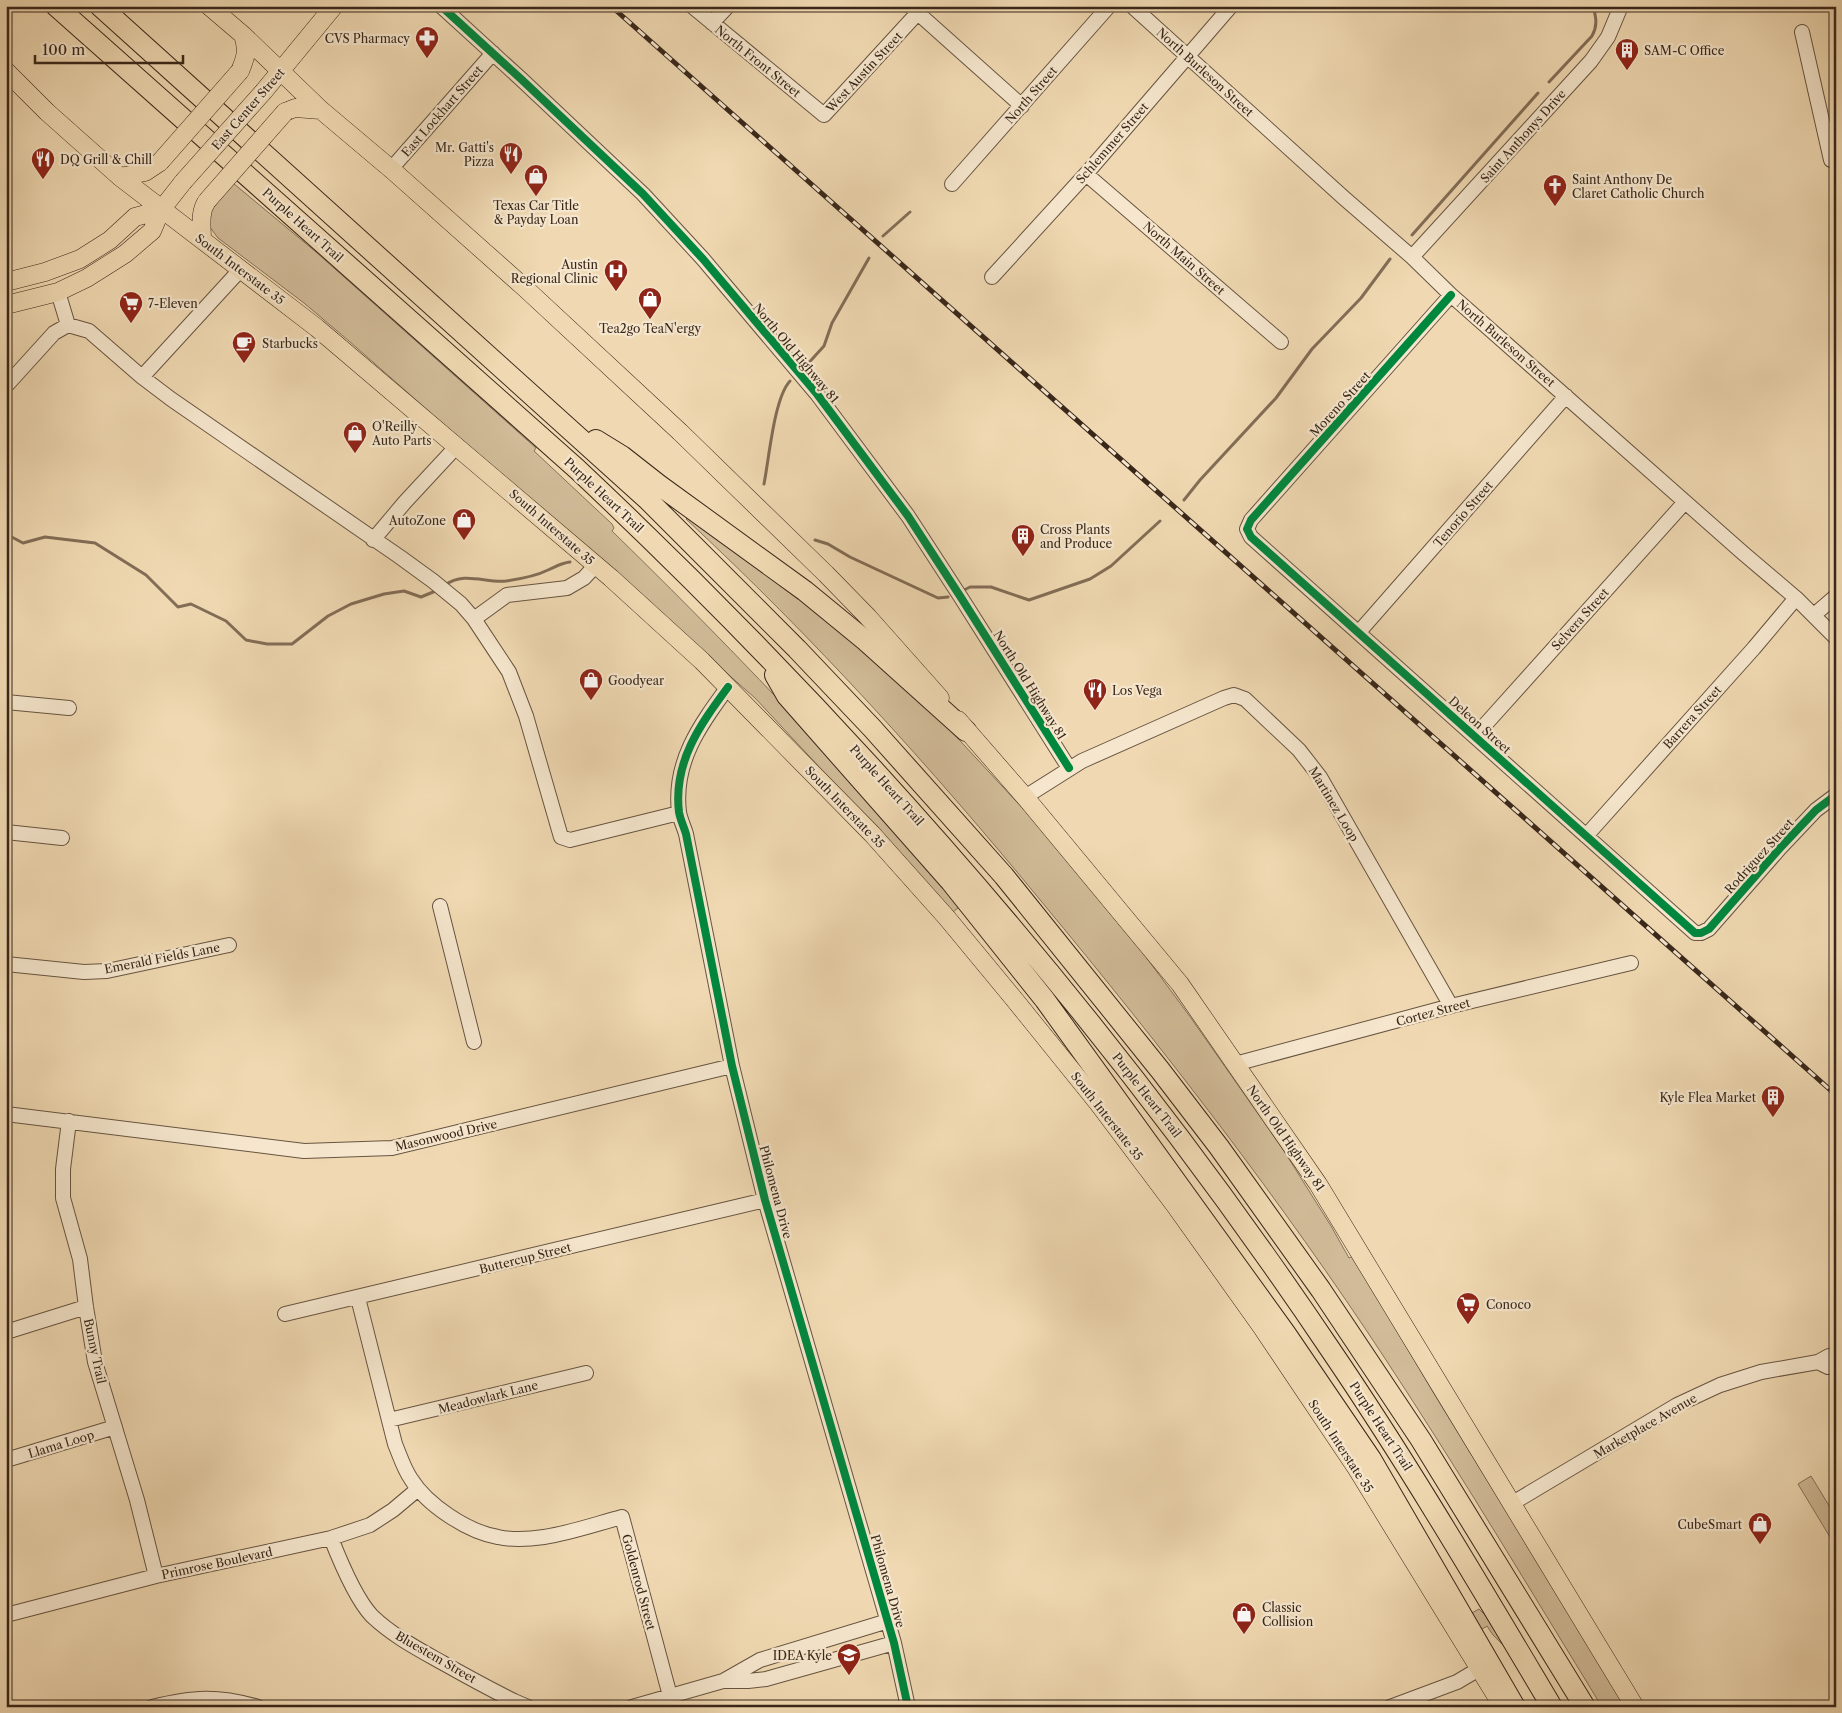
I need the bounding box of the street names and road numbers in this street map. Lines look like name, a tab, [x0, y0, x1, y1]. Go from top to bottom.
street label: North Front Street	[712, 22, 804, 101]
street label: North Burleson Street	[1153, 24, 1257, 120]
street label: West Austin Street	[822, 28, 906, 116]
street label: East Lockhart Street	[398, 62, 486, 160]
street label: North Street	[1002, 63, 1060, 127]
street label: East Center Street	[208, 64, 288, 153]
street label: Saint Anthonys Drive	[1477, 86, 1569, 186]
street label: Schlemmer Street	[1073, 99, 1152, 187]
street label: Purple Heart Trail	[260, 185, 347, 265]
street label: North Main Street	[1140, 218, 1229, 298]
street label: South Interstate 35	[192, 231, 288, 307]
street label: North Burleson Street	[1454, 296, 1559, 390]
street label: North Old Highway 81	[750, 300, 842, 406]
street label: Moreno Street	[1307, 368, 1374, 440]
street label: Purple Heart Trail	[561, 454, 647, 536]
street label: Tenorio Street	[1430, 477, 1496, 550]
street label: South Interstate 35	[506, 486, 598, 568]
street label: Selvera Street	[1548, 584, 1612, 653]
street label: North Old Highway 81	[990, 628, 1070, 742]
street label: Barrera Street	[1660, 682, 1725, 752]
street label: Deleon Street	[1446, 693, 1515, 757]
street label: Purple Heart Trail	[847, 742, 927, 829]
street label: South Interstate 35	[802, 763, 888, 851]
street label: Martinez Loop	[1306, 764, 1362, 844]
street label: Rodriguez Street	[1721, 815, 1797, 897]
street label: Emerald Fields Lane	[103, 939, 221, 977]
street label: Cortez Street	[1394, 995, 1472, 1029]
street label: Purple Heart Trail	[1109, 1050, 1185, 1141]
street label: South Interstate 35	[1068, 1069, 1146, 1163]
street label: North Old Highway 81	[1244, 1082, 1328, 1194]
street label: Masonwood Drive	[394, 1116, 499, 1154]
street label: Philomena Drive	[756, 1144, 796, 1241]
street label: Buttercup Street	[477, 1239, 573, 1277]
street label: Bunny Trail	[81, 1317, 109, 1385]
street label: Meadowlark Lane	[437, 1377, 540, 1417]
street label: Purple Heart Trail	[1347, 1379, 1416, 1474]
street label: Marketplace Avenue	[1591, 1390, 1699, 1462]
street label: South Interstate 35	[1305, 1397, 1377, 1495]
street label: Llama Loop	[26, 1427, 96, 1461]
street label: Goldenrod Street	[619, 1532, 659, 1632]
street label: Philomena Drive	[868, 1533, 909, 1629]
street label: Primrose Boulevard	[160, 1544, 275, 1582]
street label: Bluestem Street	[393, 1628, 480, 1686]

